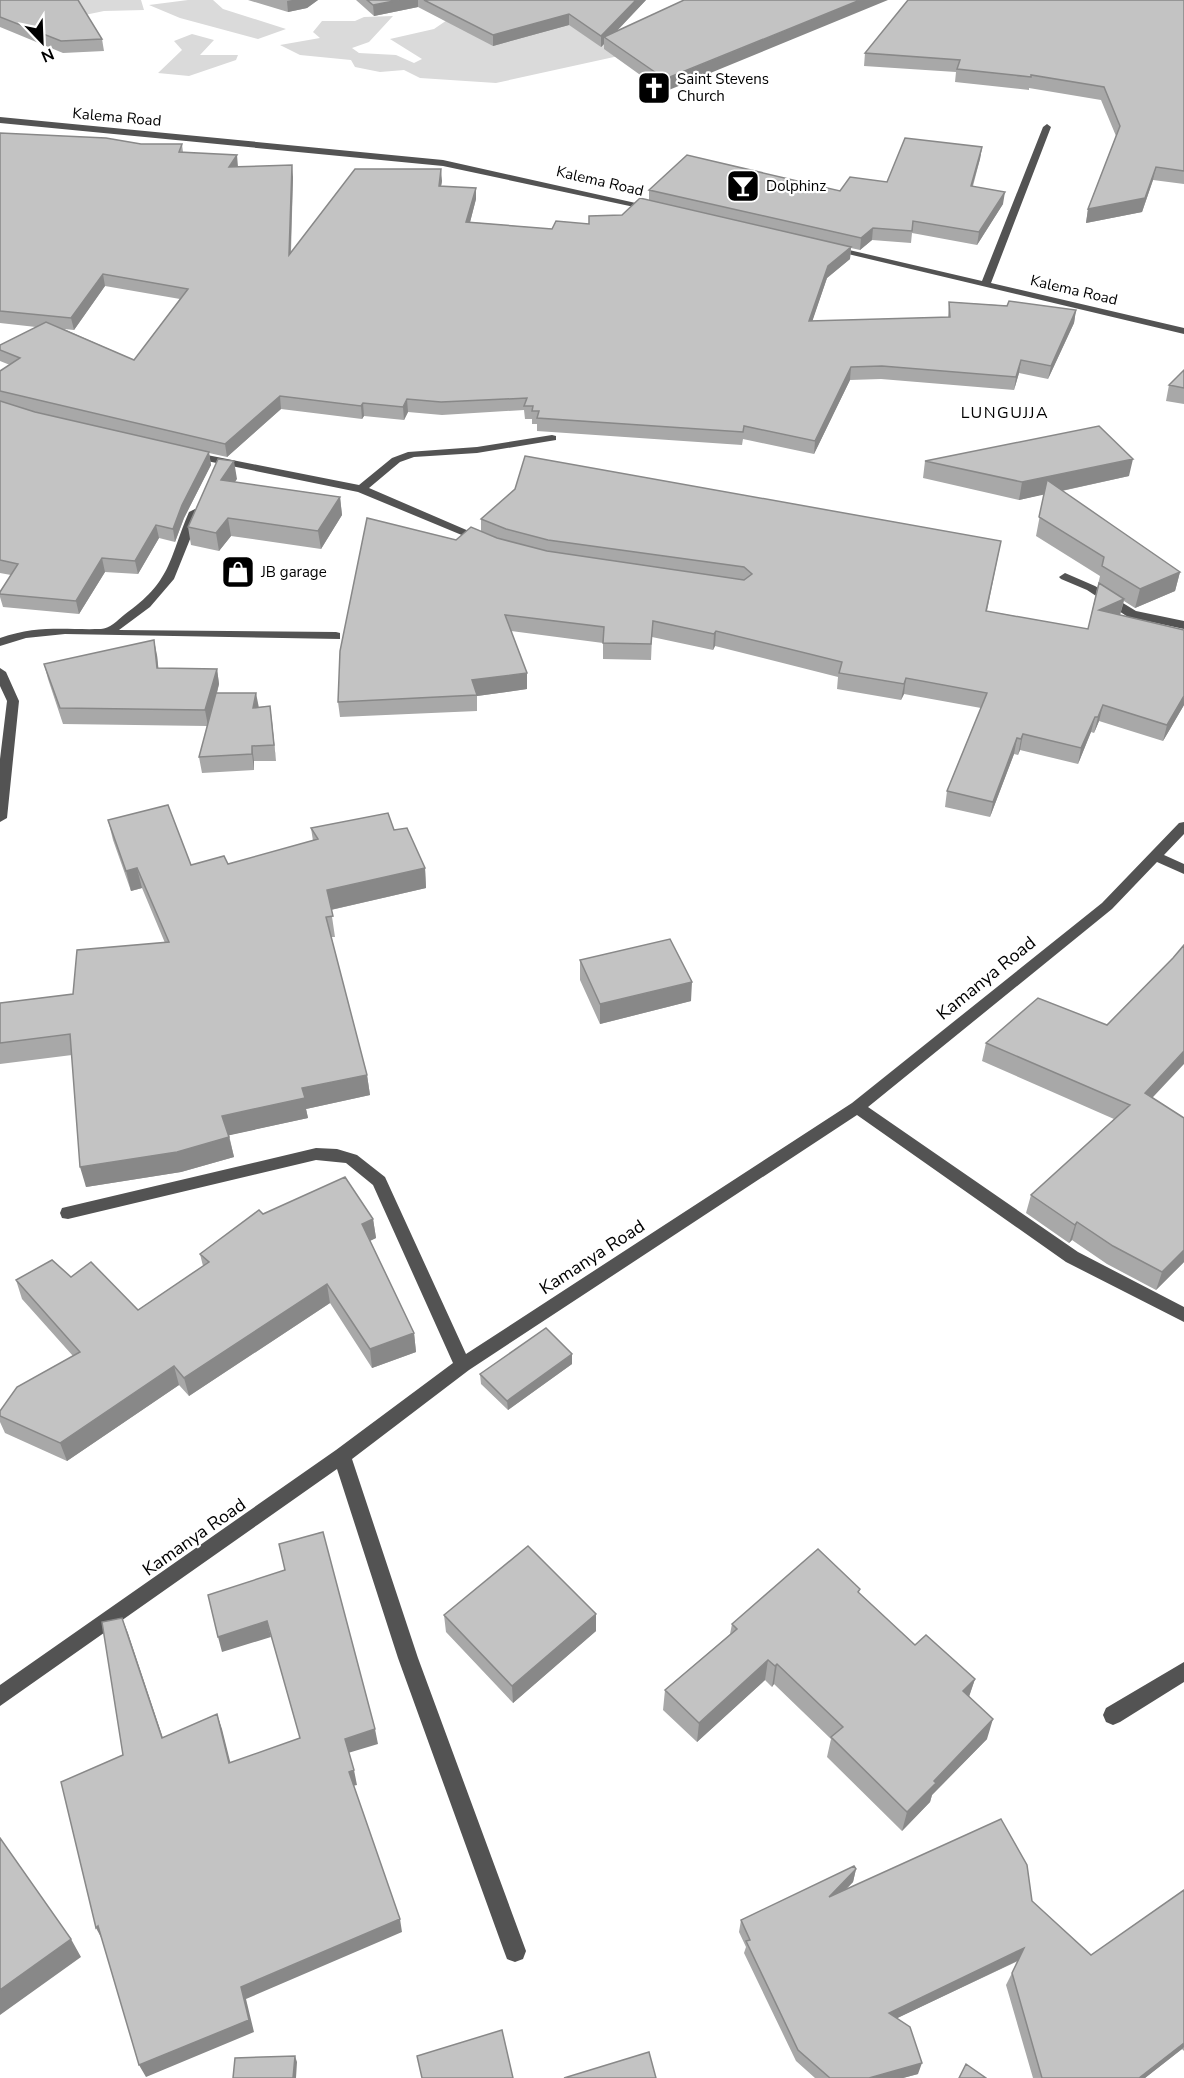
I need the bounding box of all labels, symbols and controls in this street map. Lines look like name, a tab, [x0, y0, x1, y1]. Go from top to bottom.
north arrow	[12, 12, 72, 72]
text: N	[38, 42, 57, 67]
place label: Saint Stevens Church	[677, 69, 769, 106]
church icon: Saint Stevens Church	[636, 70, 672, 106]
street label: Kalema Road	[72, 103, 162, 131]
street label: Kalema Road	[554, 161, 646, 201]
bar icon: Dolphinz	[725, 168, 761, 204]
place label: Dolphinz	[766, 176, 826, 196]
street label: Kalema Road	[1028, 270, 1120, 310]
district label: LUNGUJJA	[961, 402, 1049, 424]
shop icon: JB garage	[220, 554, 256, 590]
place label: JB garage	[260, 562, 327, 582]
street label: Kamanya Road	[931, 931, 1041, 1025]
street label: Kamanya Road	[535, 1214, 649, 1300]
street label: Kamanya Road	[138, 1492, 250, 1582]

